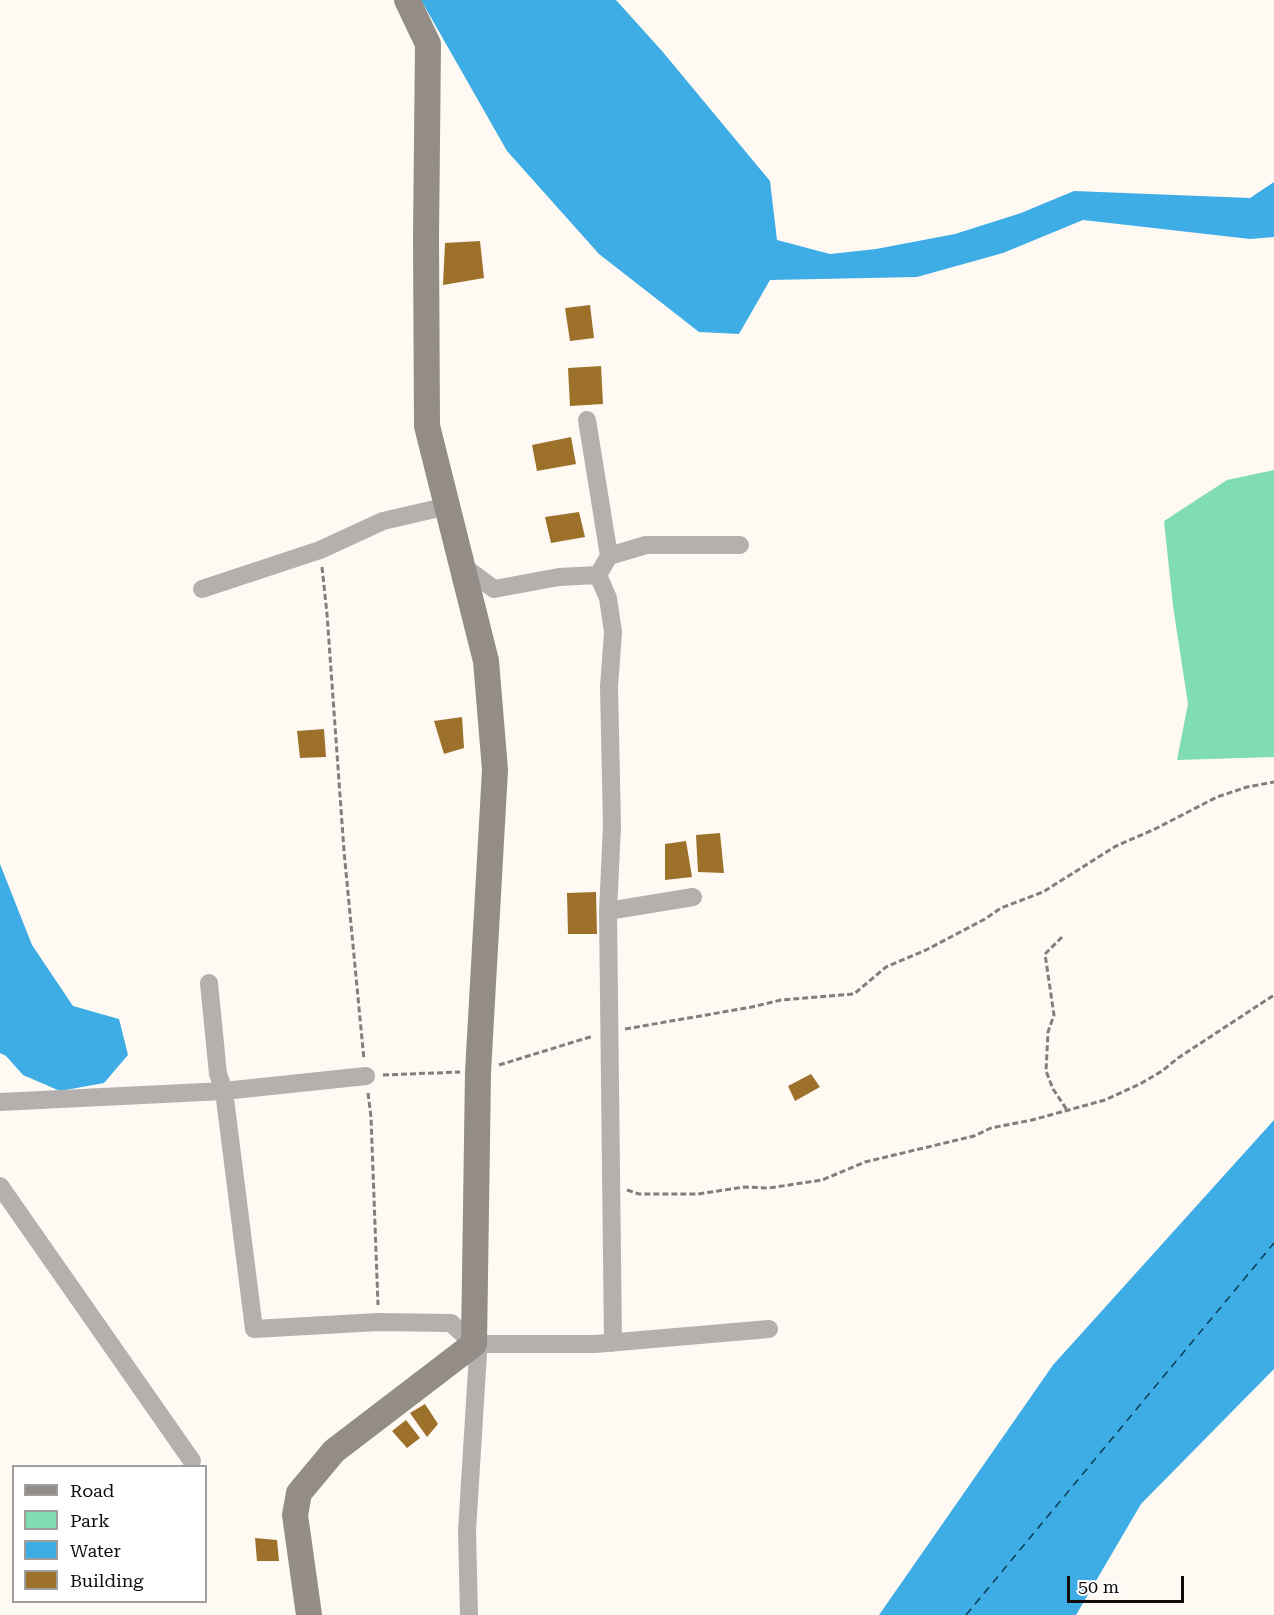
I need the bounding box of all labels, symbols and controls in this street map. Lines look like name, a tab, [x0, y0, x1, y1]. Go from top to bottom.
legend	[12, 1465, 207, 1603]
text: Road	[70, 1480, 114, 1501]
text: Park	[70, 1510, 110, 1531]
text: Water	[70, 1540, 121, 1561]
scale bar	[1070, 1564, 1187, 1602]
text: Building	[70, 1570, 144, 1591]
text: 50 m	[1078, 1576, 1119, 1597]

